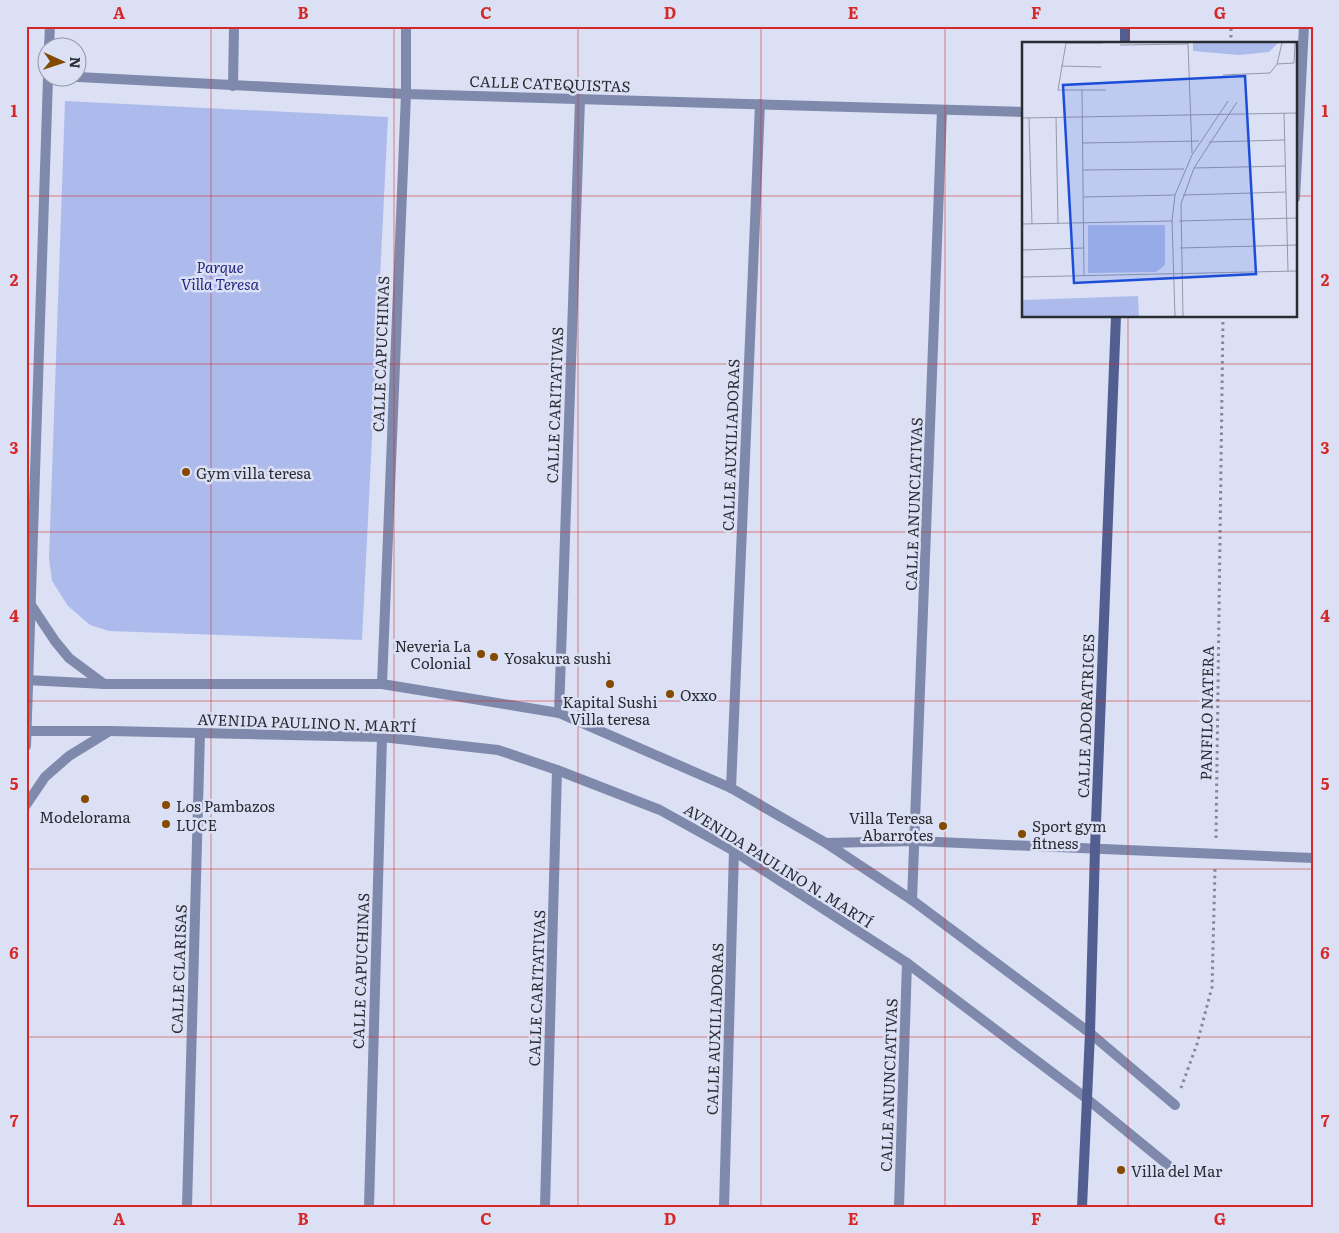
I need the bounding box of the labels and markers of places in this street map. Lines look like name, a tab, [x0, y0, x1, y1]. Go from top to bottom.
place label: Gym villa teresa	[196, 461, 312, 484]
marker: Gym villa teresa	[180, 466, 192, 478]
place label: Neveria La Colonial	[395, 634, 472, 674]
place label: Yosakura sushi	[504, 646, 611, 669]
marker: Neveria La Colonial	[475, 648, 487, 660]
marker: Yosakura sushi	[488, 651, 500, 663]
marker: Kapital Sushi Villa teresa	[604, 678, 616, 690]
place label: Oxxo	[680, 683, 717, 706]
marker: Oxxo	[664, 688, 676, 700]
place label: Kapital Sushi Villa teresa	[563, 690, 657, 730]
marker: Modelorama	[79, 793, 91, 805]
place label: Los Pambazos	[176, 794, 275, 817]
marker: Los Pambazos	[160, 799, 172, 811]
place label: Modelorama	[39, 805, 132, 828]
place label: Villa Teresa Abarrotes	[849, 806, 934, 846]
place label: LUCE	[176, 813, 217, 836]
place label: Sport gym fitness	[1032, 814, 1107, 854]
marker: LUCE	[160, 818, 172, 830]
marker: Villa Teresa Abarrotes	[937, 820, 949, 832]
marker: Sport gym fitness	[1016, 828, 1028, 840]
place label: Villa del Mar	[1131, 1159, 1222, 1182]
marker: Villa del Mar	[1115, 1164, 1127, 1176]

